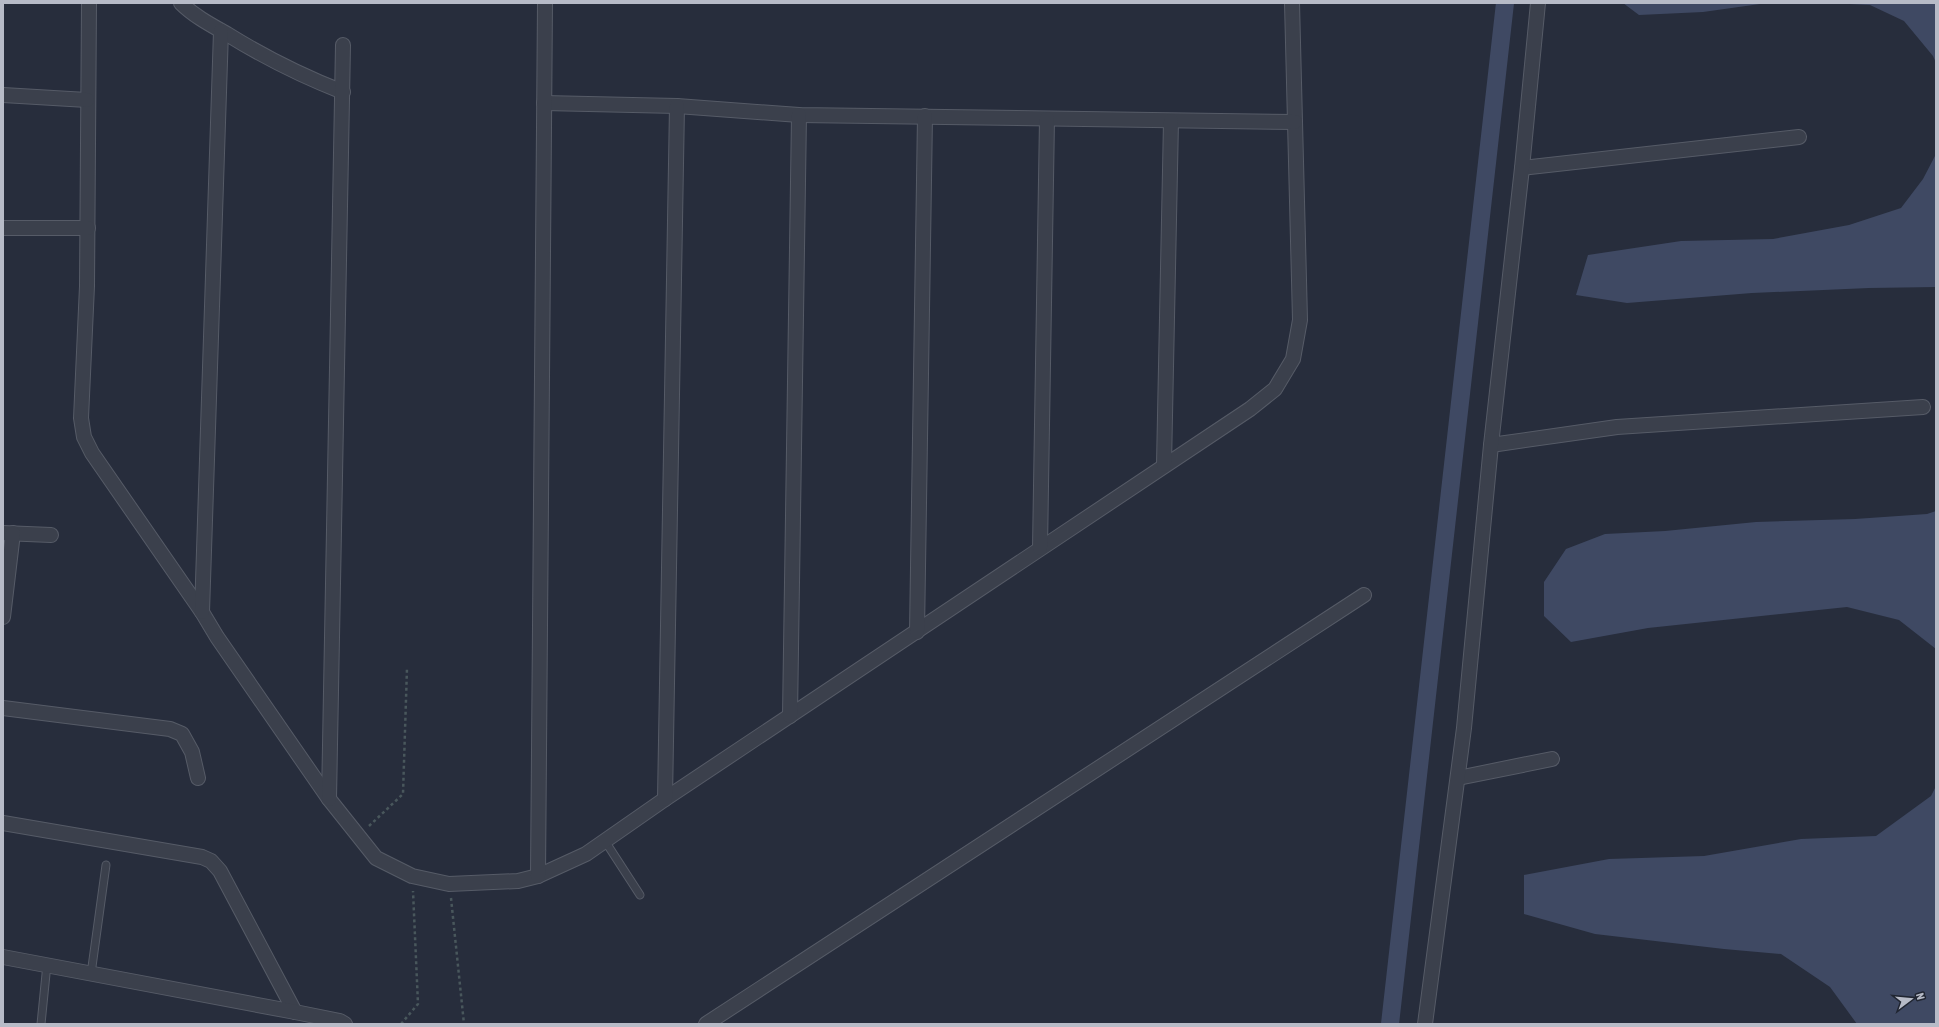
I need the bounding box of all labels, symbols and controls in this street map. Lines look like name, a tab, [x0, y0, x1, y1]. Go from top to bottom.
north arrow	[1891, 979, 1931, 1019]
text: N	[1914, 991, 1927, 1001]

